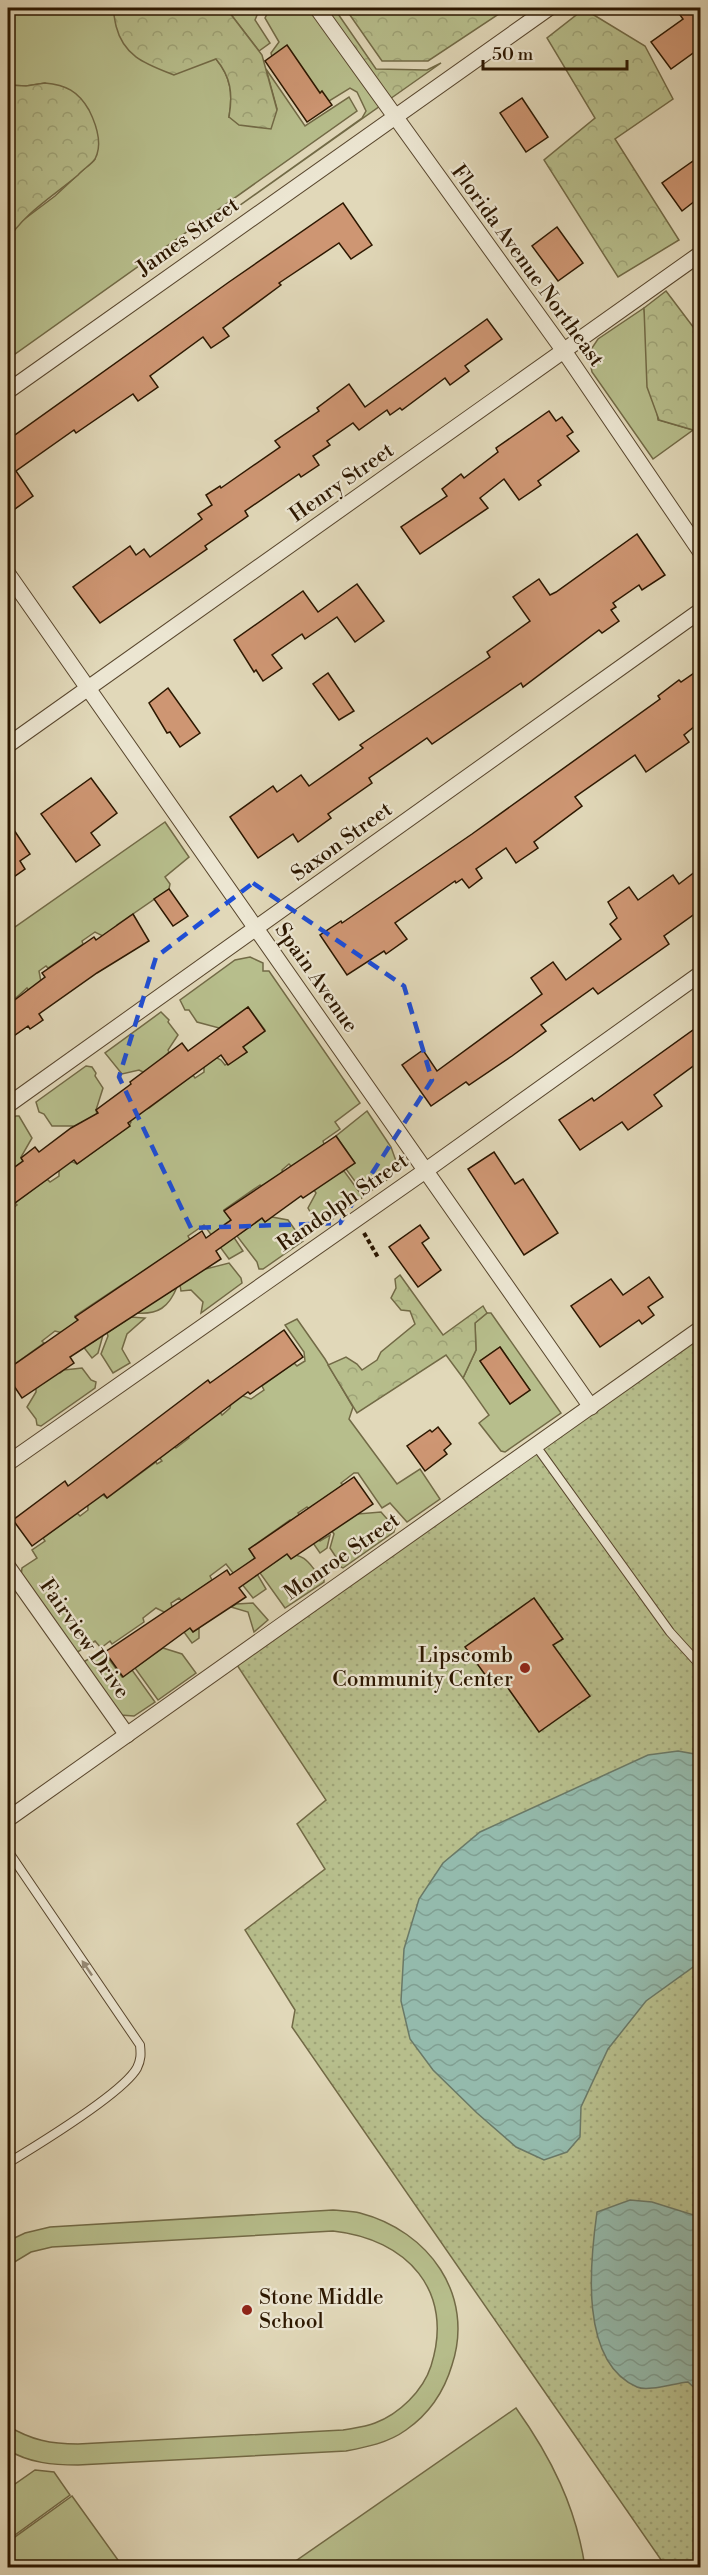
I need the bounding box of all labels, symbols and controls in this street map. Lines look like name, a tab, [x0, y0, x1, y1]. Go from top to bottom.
scale bar	[483, 33, 627, 71]
text: 50 m	[492, 43, 534, 66]
street label: Florida Avenue Northeast	[445, 160, 609, 373]
street label: James Street	[131, 192, 245, 282]
street label: Henry Street	[285, 437, 400, 528]
street label: Saxon Street	[286, 796, 398, 887]
street label: Spain Avenue	[269, 918, 363, 1038]
street label: Randolph Street	[272, 1148, 414, 1258]
street label: Monroe Street	[279, 1507, 405, 1607]
street label: Fairview Drive	[33, 1574, 135, 1704]
place label: Lipscomb Community Center	[332, 1643, 513, 1693]
marker: Lipscomb Community Center	[518, 1661, 532, 1675]
one-way arrow	[81, 1961, 93, 1977]
place label: Stone Middle School	[259, 2285, 384, 2335]
marker: Stone Middle School	[240, 2303, 254, 2317]

